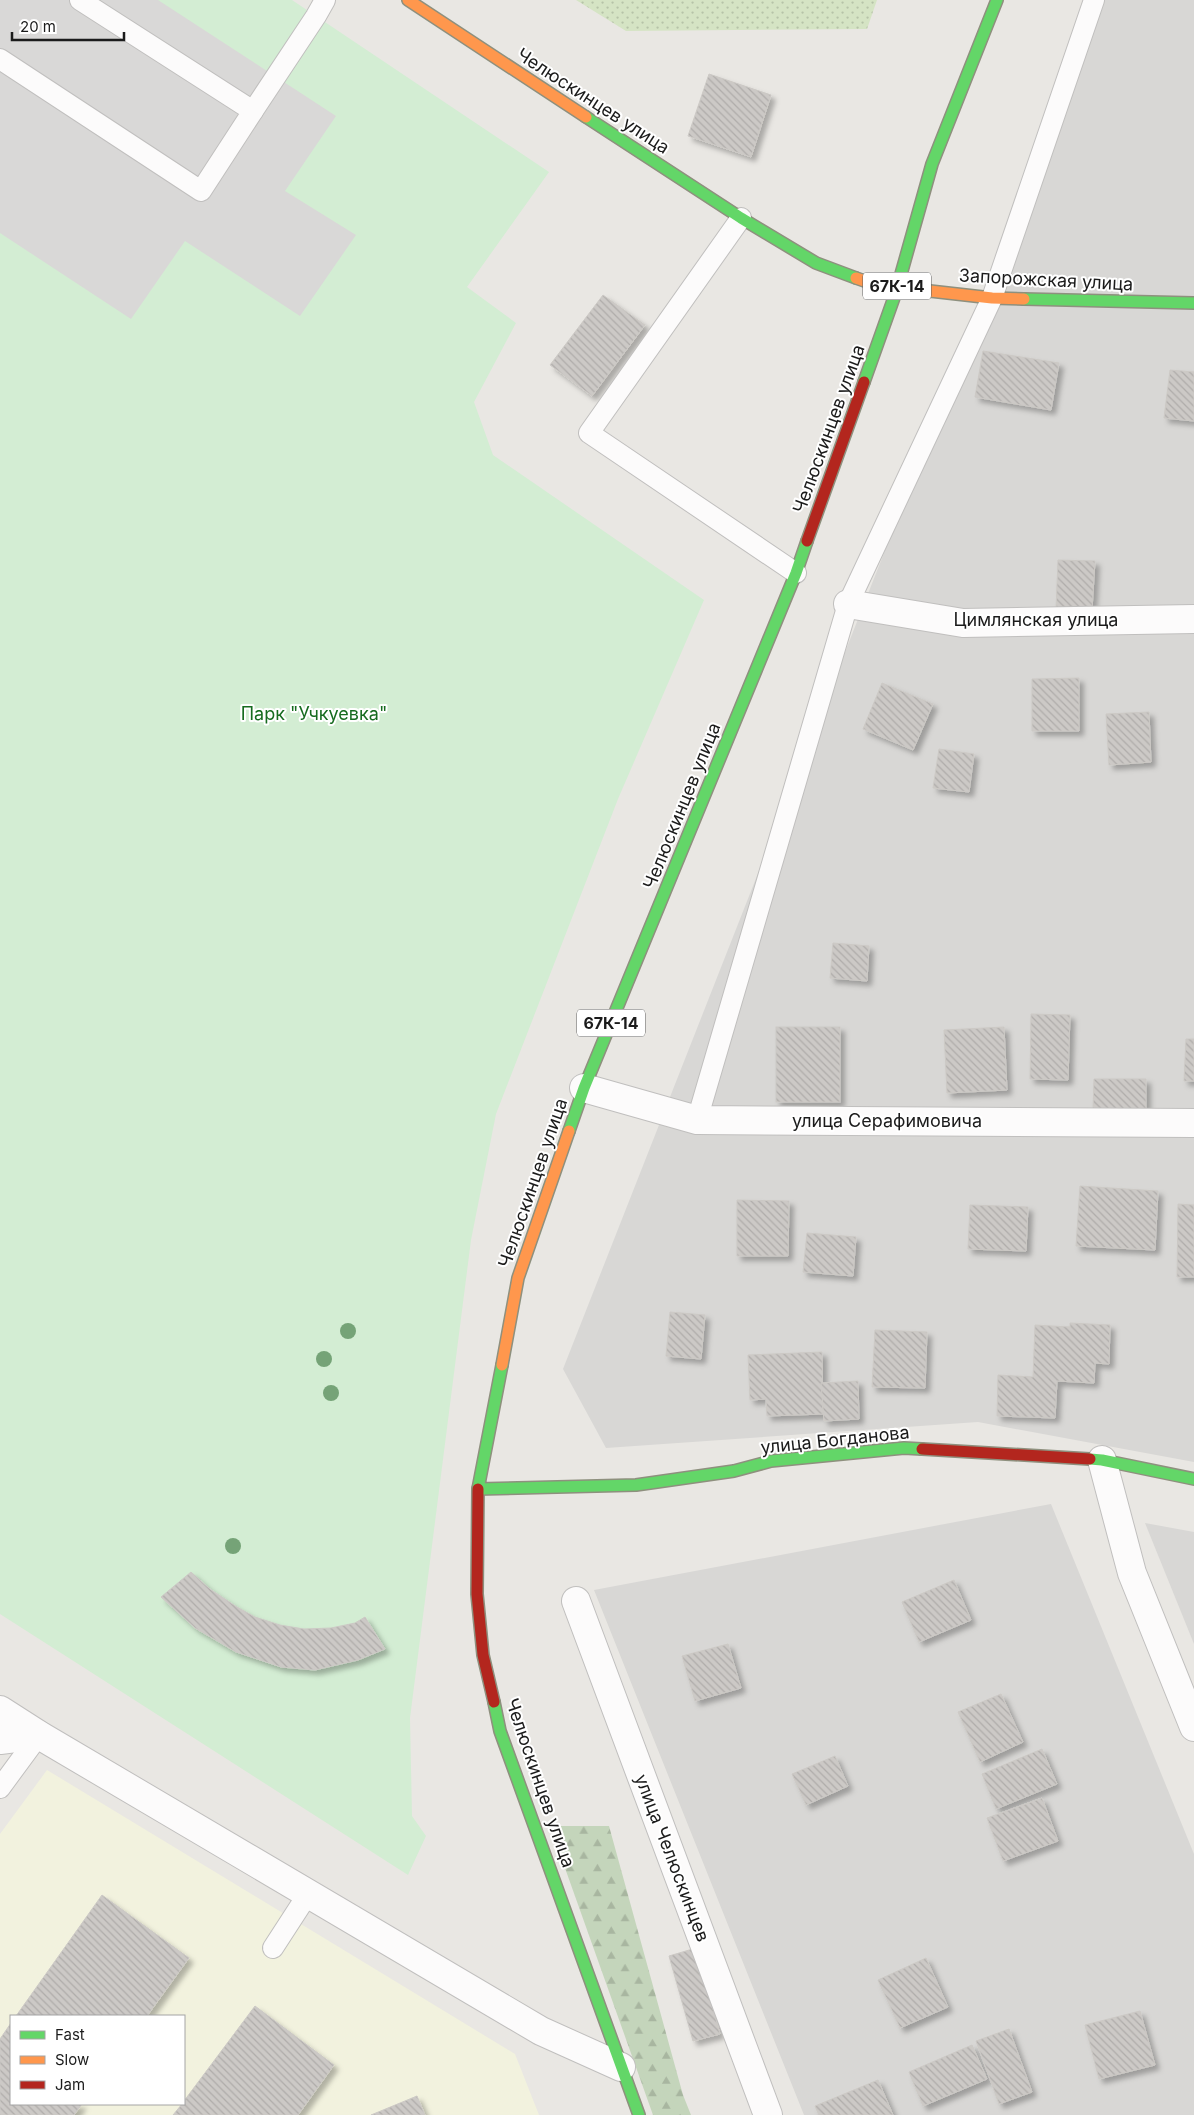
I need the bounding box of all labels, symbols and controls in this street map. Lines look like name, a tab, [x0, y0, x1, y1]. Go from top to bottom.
scale bar	[12, 10, 125, 42]
text: 20 m	[20, 17, 56, 36]
street label: Челюскинцев улица	[513, 43, 673, 158]
street label: Запорожская улица	[958, 264, 1134, 295]
road number: 67К-14	[863, 272, 931, 300]
street label: Челюскинцев улица	[788, 342, 869, 516]
street label: Цимлянская улица	[954, 609, 1118, 630]
park label: Парк "Учкуевка"	[241, 703, 387, 724]
street label: Челюскинцев улица	[639, 720, 725, 892]
road number: 67К-14	[577, 1010, 645, 1036]
street label: Челюскинцев улица	[494, 1095, 571, 1270]
street label: улица Серафимовича	[792, 1110, 982, 1131]
street label: улица Богданова	[759, 1421, 910, 1458]
street label: Челюскинцев улица	[502, 1695, 579, 1870]
street label: улица Челюскинцев	[631, 1771, 714, 1944]
legend	[10, 2015, 185, 2105]
text: Fast	[55, 2025, 85, 2044]
text: Slow	[55, 2050, 89, 2069]
text: Jam	[55, 2075, 85, 2094]

